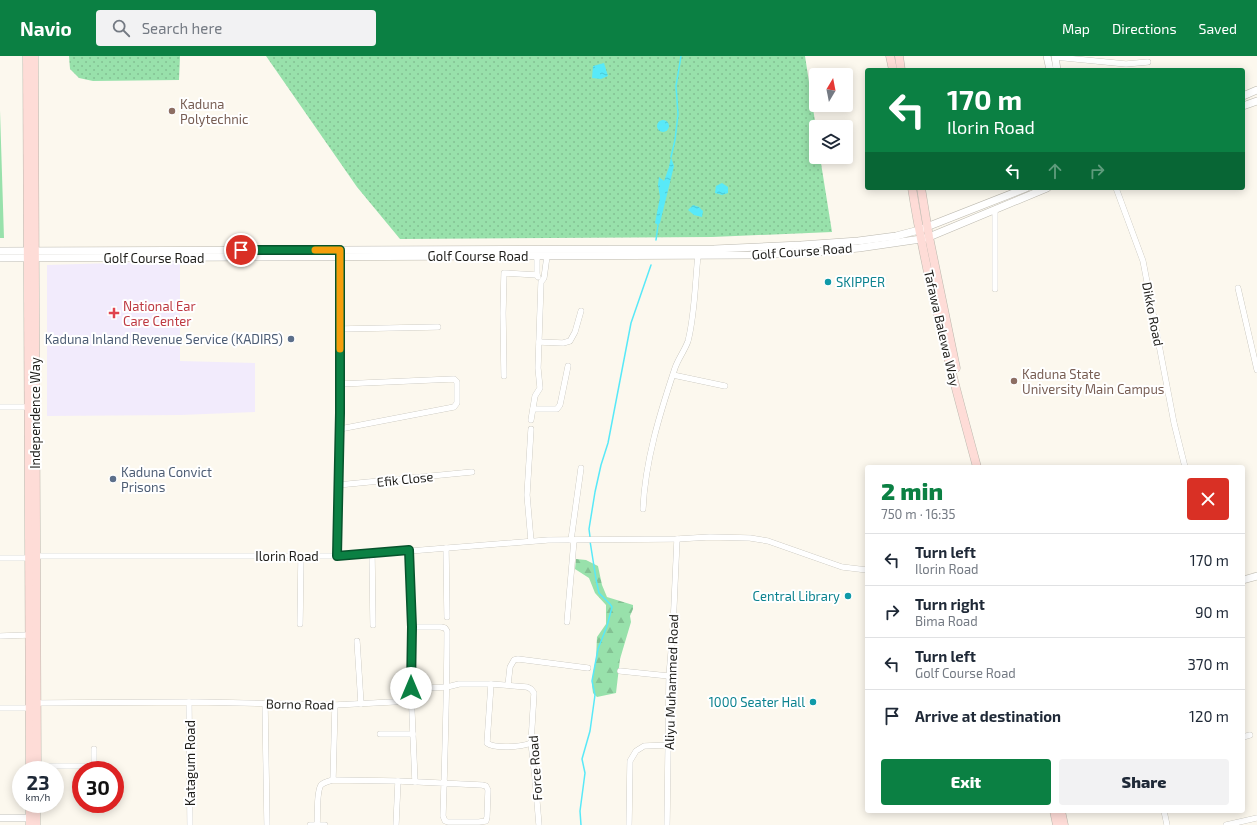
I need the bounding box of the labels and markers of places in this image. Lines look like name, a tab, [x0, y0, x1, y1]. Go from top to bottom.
place label: Kaduna Polytechnic	[180, 96, 248, 127]
marker: Kaduna Polytechnic	[167, 106, 177, 116]
pin	[224, 233, 258, 267]
place label: SKIPPER	[836, 274, 885, 290]
marker: SKIPPER	[823, 277, 833, 287]
place label: National Ear Care Center	[123, 298, 196, 329]
marker: National Ear Care Center	[108, 307, 120, 319]
place label: Kaduna Inland Revenue Service (KADIRS)	[45, 331, 283, 347]
marker: Kaduna Inland Revenue Service (KADIRS)	[286, 334, 296, 344]
place label: Kaduna State University Main Campus	[1022, 366, 1164, 397]
marker: Kaduna State University Main Campus	[1009, 376, 1019, 386]
place label: Kaduna Convict Prisons	[121, 464, 212, 495]
marker: Kaduna Convict Prisons	[108, 474, 118, 484]
place label: Central Library	[753, 588, 840, 604]
marker: Central Library	[843, 591, 853, 601]
place label: 1000 Seater Hall	[709, 694, 805, 710]
marker: 1000 Seater Hall	[808, 697, 818, 707]

